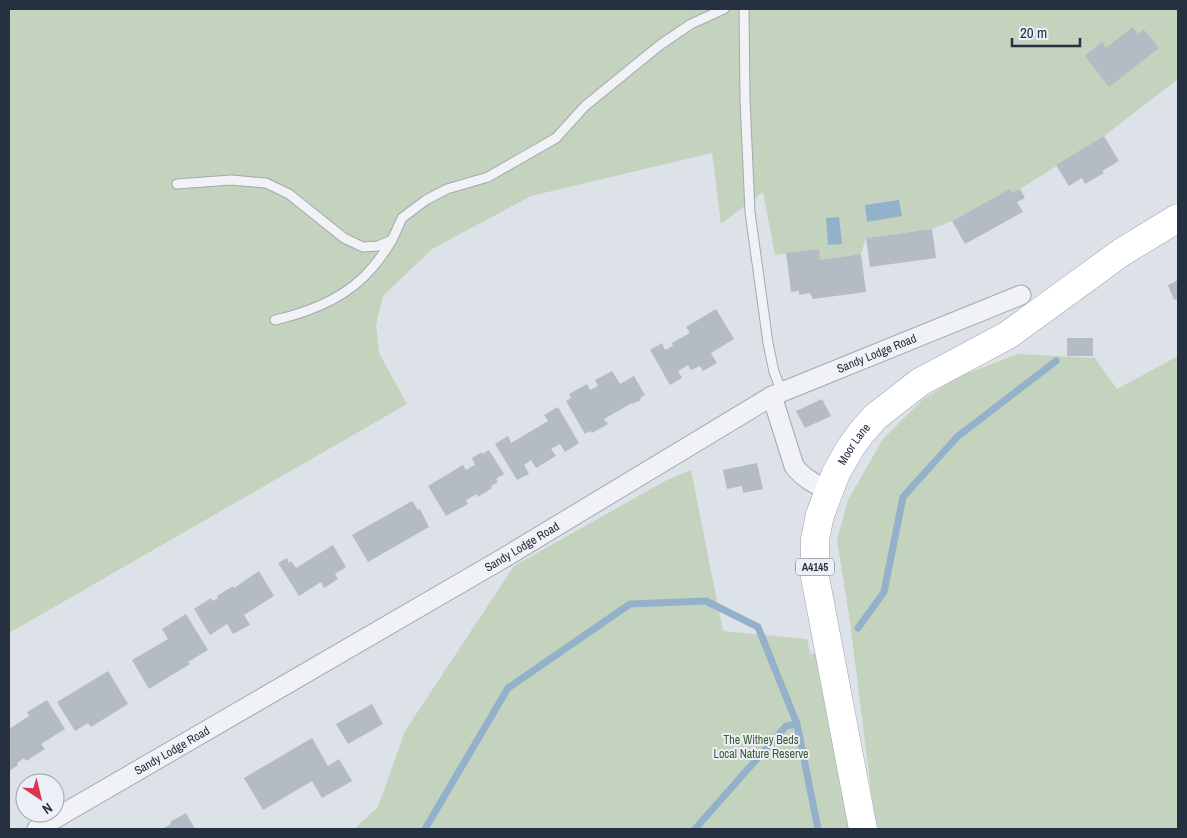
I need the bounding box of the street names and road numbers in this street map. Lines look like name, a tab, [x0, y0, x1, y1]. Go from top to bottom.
street label: Sandy Lodge Road	[835, 330, 919, 377]
street label: Moor Lane	[834, 420, 874, 468]
street label: Sandy Lodge Road	[482, 518, 562, 575]
road number: A4145	[796, 558, 834, 576]
street label: Sandy Lodge Road	[131, 723, 212, 779]

